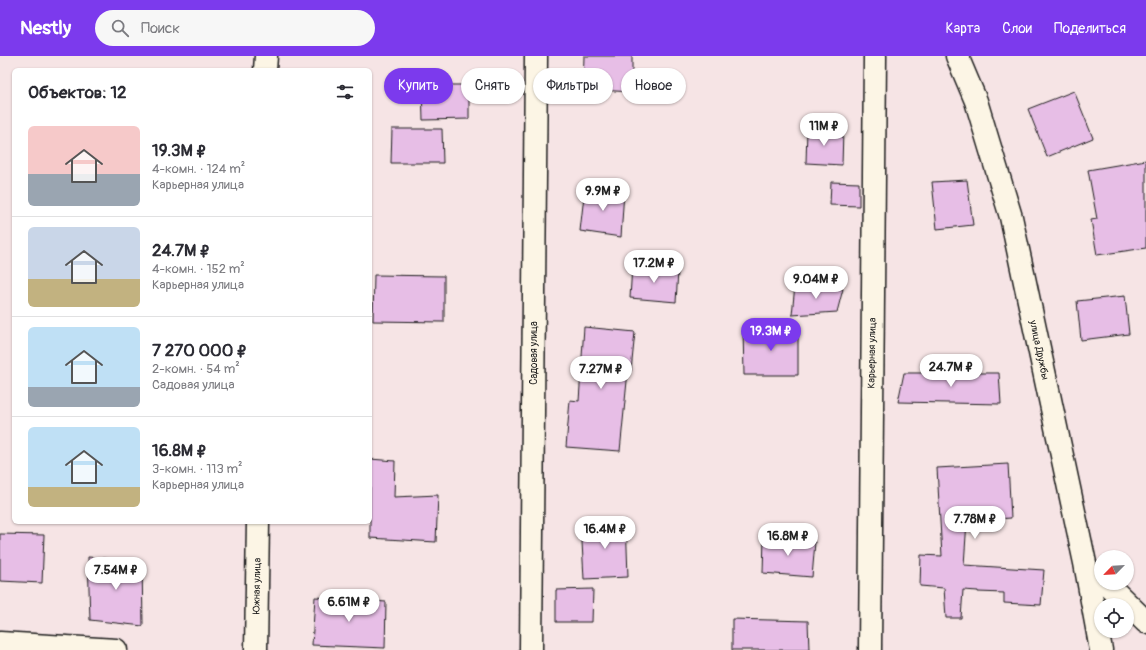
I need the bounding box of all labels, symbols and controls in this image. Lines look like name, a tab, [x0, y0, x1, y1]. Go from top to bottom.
search box	[95, 10, 375, 46]
text: Nestly	[20, 16, 71, 40]
icon: search	[109, 17, 131, 39]
text: Поиск	[141, 19, 180, 38]
text: Карта	[946, 20, 980, 37]
text: Слои	[1002, 20, 1032, 37]
text: Поделиться	[1054, 20, 1126, 37]
chip: Купить	[384, 68, 453, 104]
chip: Снять	[461, 68, 525, 104]
chip: Фильтры	[533, 68, 613, 104]
chip: Новое	[621, 68, 686, 104]
icon: filters	[334, 81, 356, 103]
text: Объектов: 12	[28, 82, 127, 103]
pin: 11M ₽	[796, 113, 852, 147]
text: 11M ₽	[809, 118, 839, 134]
text: 19.3M ₽	[152, 140, 207, 161]
icon: home	[60, 142, 108, 190]
text: 4-комн. · 124 m²	[152, 161, 245, 177]
text: Карьерная улица	[152, 177, 244, 193]
pin: 9.9M ₽	[570, 178, 636, 212]
text: 9.9M ₽	[585, 183, 621, 199]
text: 24.7M ₽	[152, 240, 210, 261]
icon: home	[60, 243, 108, 291]
pin: 17.2M ₽	[617, 250, 691, 284]
text: 17.2M ₽	[633, 255, 675, 271]
text: 4-комн. · 152 m²	[152, 261, 245, 277]
pin: 9.04M ₽	[779, 266, 853, 300]
text: 9.04M ₽	[793, 271, 839, 287]
text: Карьерная улица	[152, 277, 244, 293]
street label: Карьерная улица	[865, 317, 879, 388]
pin: 19.3M ₽	[734, 318, 808, 352]
street label: улица Дружбы	[1027, 318, 1051, 381]
street label: Садовая улица	[528, 321, 540, 385]
text: 19.3M ₽	[750, 323, 792, 339]
text: 7 270 000 ₽	[152, 340, 247, 361]
icon: home	[60, 343, 108, 391]
pin: 24.7M ₽	[914, 354, 988, 388]
pin: 7.27M ₽	[564, 356, 638, 390]
text: 24.7M ₽	[929, 359, 973, 375]
text: 2-комн. · 54 m²	[152, 361, 240, 377]
text: 7.27M ₽	[579, 361, 623, 377]
text: Садовая улица	[152, 377, 235, 393]
text: 16.8M ₽	[152, 440, 207, 461]
icon: home	[60, 443, 108, 491]
text: 3-комн. · 113 m²	[152, 461, 242, 477]
text: Карьерная улица	[152, 477, 244, 493]
pin: 7.78M ₽	[938, 506, 1012, 540]
text: 7.78M ₽	[953, 511, 997, 527]
pin: 16.4M ₽	[568, 516, 642, 550]
text: 16.4M ₽	[583, 521, 627, 537]
pin: 16.8M ₽	[751, 523, 825, 557]
text: 16.8M ₽	[767, 528, 809, 544]
north arrow	[1094, 550, 1134, 590]
map controls	[1094, 550, 1134, 638]
pin: 7.54M ₽	[79, 557, 153, 591]
street label: Южная улица	[251, 557, 263, 614]
text: 7.54M ₽	[94, 562, 138, 578]
pin: 6.61M ₽	[312, 589, 386, 623]
text: 6.61M ₽	[327, 594, 371, 610]
button: locate	[1094, 598, 1134, 638]

